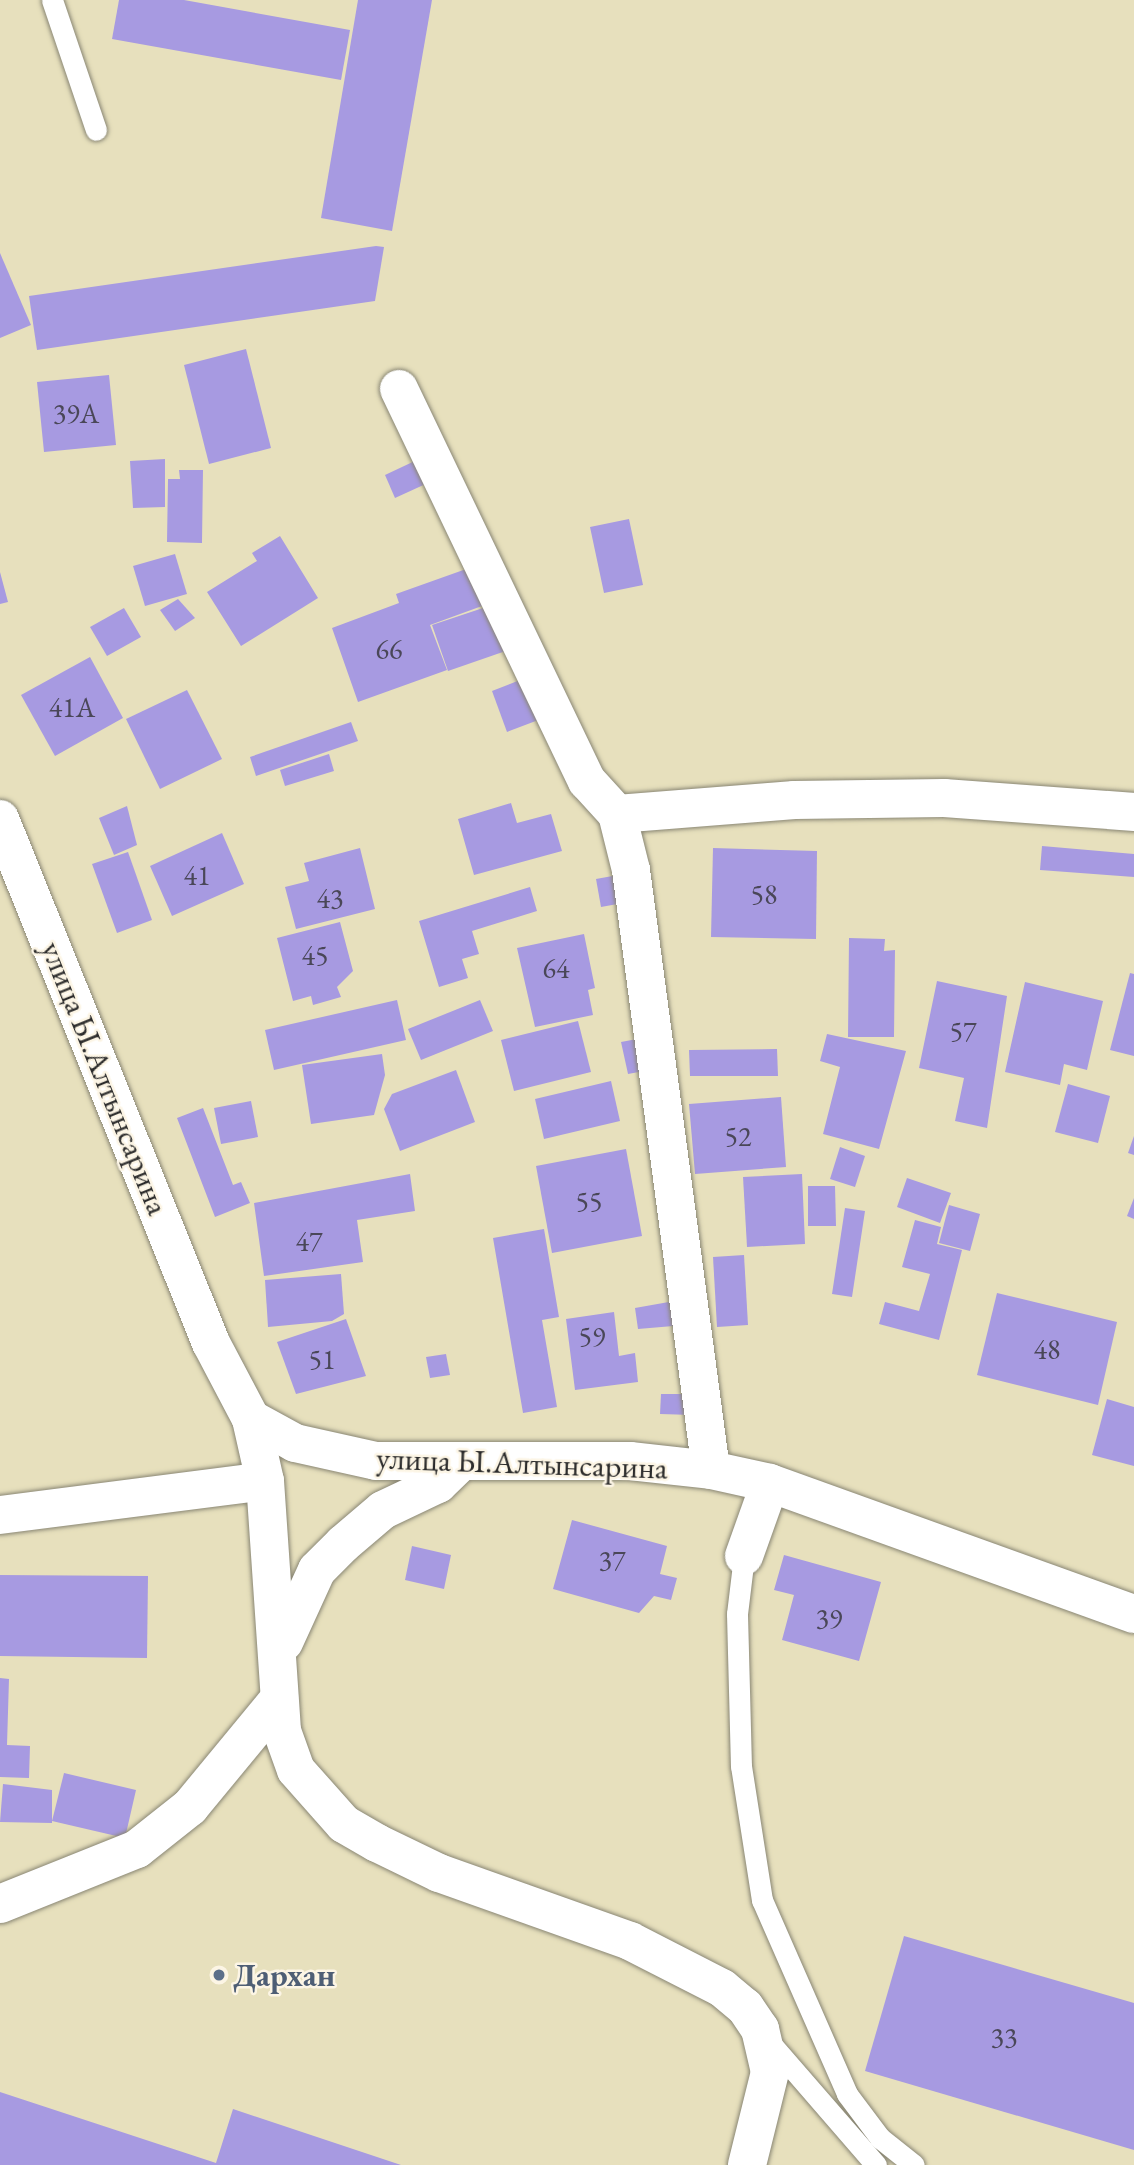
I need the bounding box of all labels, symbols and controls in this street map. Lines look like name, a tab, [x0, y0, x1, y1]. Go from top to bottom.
house number: 39А	[53, 396, 99, 430]
house number: 66	[376, 632, 402, 666]
house number: 41А	[49, 690, 95, 724]
house number: 41	[184, 858, 210, 892]
house number: 58	[751, 877, 777, 911]
house number: 43	[317, 881, 343, 915]
street label: улица Ы.Алтынсарина	[33, 936, 177, 1220]
house number: 45	[302, 938, 328, 972]
house number: 64	[543, 951, 569, 985]
house number: 57	[950, 1014, 976, 1048]
house number: 52	[725, 1119, 751, 1153]
house number: 55	[576, 1184, 602, 1218]
house number: 47	[296, 1224, 322, 1258]
house number: 59	[579, 1319, 605, 1353]
house number: 48	[1034, 1332, 1060, 1366]
house number: 51	[309, 1342, 335, 1376]
street label: улица Ы.Алтынсарина	[376, 1439, 668, 1487]
house number: 37	[599, 1543, 625, 1577]
house number: 39	[816, 1601, 842, 1635]
place label: Дархан	[233, 1956, 335, 1994]
marker: Дархан	[211, 1967, 227, 1983]
house number: 33	[991, 2020, 1017, 2054]

